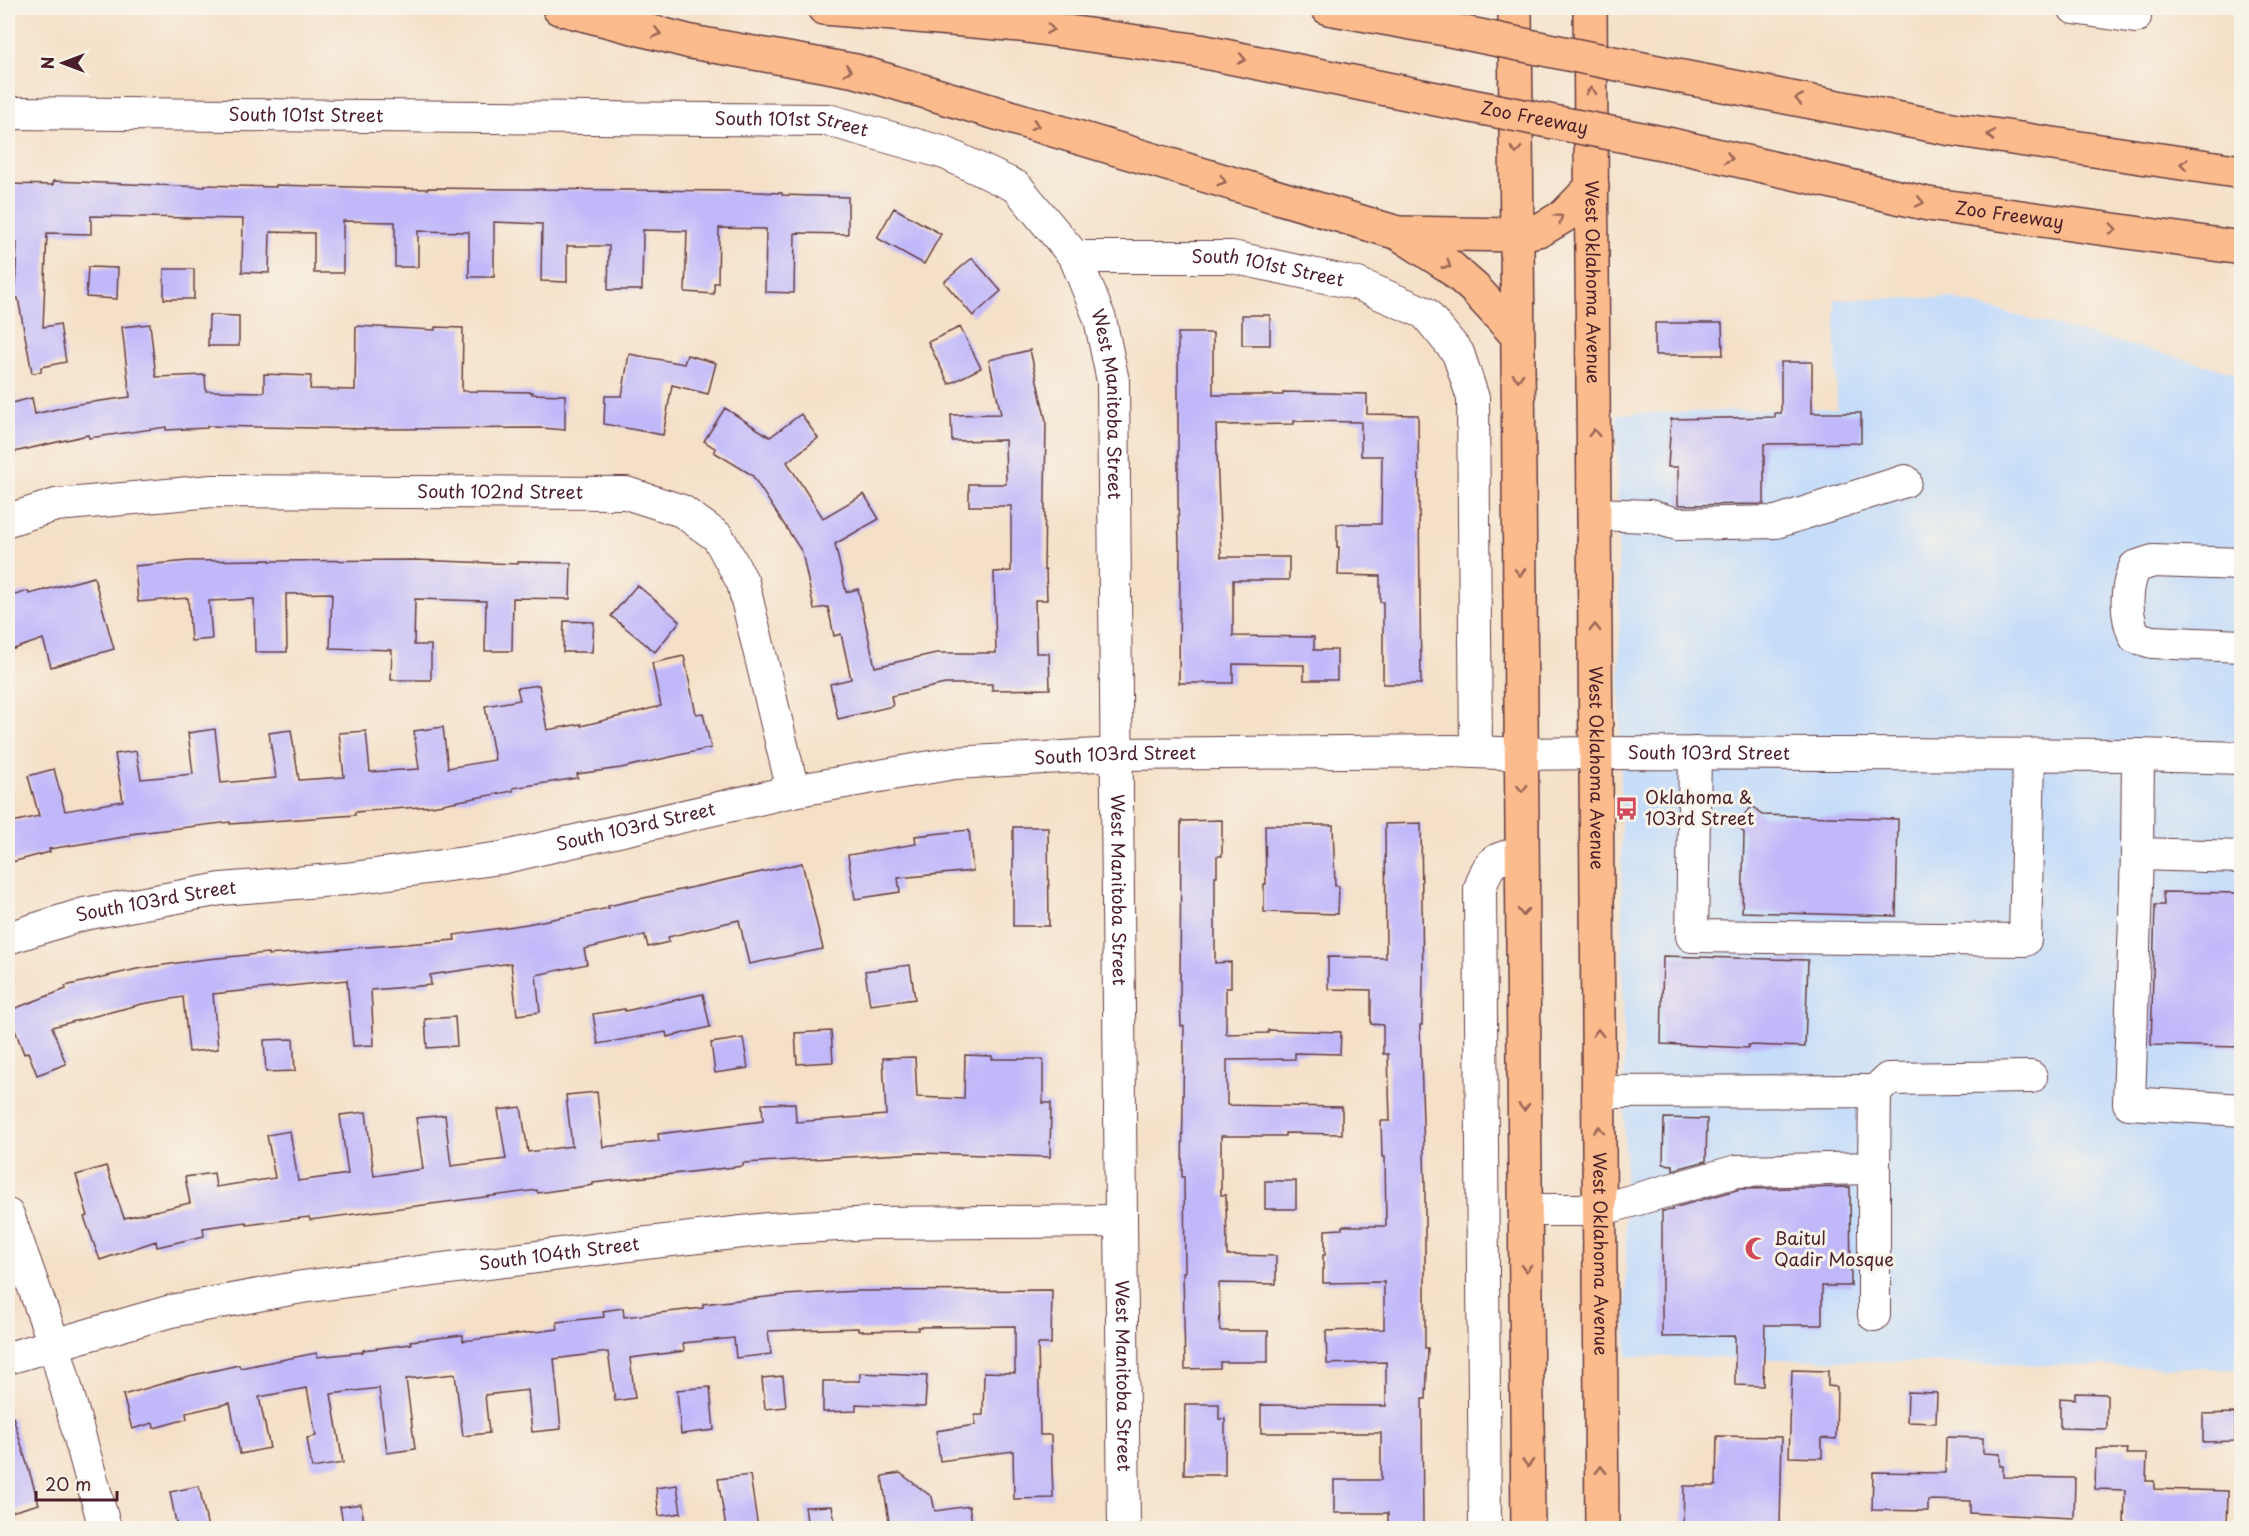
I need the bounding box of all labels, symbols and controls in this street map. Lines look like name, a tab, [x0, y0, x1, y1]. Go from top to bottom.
one-way arrow	[1045, 22, 1054, 34]
one-way arrow	[652, 25, 662, 38]
north arrow	[33, 33, 93, 93]
one-way arrow	[1237, 52, 1247, 65]
text: N	[35, 57, 59, 69]
one-way arrow	[843, 63, 853, 76]
one-way arrow	[1585, 87, 1597, 96]
street label: Zoo Freeway	[1478, 93, 1591, 140]
one-way arrow	[1794, 93, 1804, 106]
street label: South 101st Street	[229, 100, 383, 128]
street label: South 101st Street	[715, 104, 872, 143]
one-way arrow	[1029, 118, 1040, 130]
one-way arrow	[1986, 130, 1995, 142]
one-way arrow	[1510, 145, 1522, 154]
one-way arrow	[1724, 151, 1734, 164]
one-way arrow	[2179, 159, 2188, 171]
one-way arrow	[1216, 174, 1227, 186]
street label: West Oklahoma Avenue	[1579, 180, 1608, 384]
street label: Zoo Freeway	[1954, 193, 2066, 235]
one-way arrow	[1914, 194, 1924, 207]
one-way arrow	[1552, 214, 1563, 225]
one-way arrow	[2108, 222, 2117, 234]
street label: South 101st Street	[1192, 242, 1347, 293]
one-way arrow	[1440, 258, 1451, 269]
street label: West Manitoba Street	[1085, 305, 1129, 500]
one-way arrow	[1512, 373, 1524, 382]
one-way arrow	[1588, 429, 1600, 438]
street label: South 102nd Street	[417, 477, 583, 505]
one-way arrow	[1513, 568, 1526, 577]
one-way arrow	[1589, 624, 1601, 633]
street label: West Oklahoma Avenue	[1583, 666, 1612, 870]
street label: South 103rd Street	[1033, 738, 1196, 771]
street label: South 103rd Street	[1628, 738, 1790, 766]
place label: Oklahoma & 103rd Street	[1645, 783, 1754, 831]
one-way arrow	[1516, 784, 1528, 793]
street label: South 103rd Street	[553, 794, 718, 857]
street label: West Manitoba Street	[1105, 794, 1134, 986]
bus stop icon: Oklahoma & 103rd Street	[1614, 795, 1640, 821]
street label: South 103rd Street	[72, 873, 237, 928]
one-way arrow	[1517, 907, 1529, 916]
one-way arrow	[1592, 1029, 1604, 1038]
one-way arrow	[1518, 1102, 1531, 1111]
one-way arrow	[1593, 1126, 1605, 1135]
street label: West Oklahoma Avenue	[1587, 1152, 1616, 1356]
place label: Baitul Qadir Mosque	[1774, 1224, 1894, 1272]
street label: South 104th Street	[477, 1229, 641, 1276]
mosque icon: Baitul Qadir Mosque	[1743, 1236, 1769, 1262]
one-way arrow	[1520, 1264, 1532, 1273]
street label: West Manitoba Street	[1110, 1280, 1138, 1472]
one-way arrow	[1522, 1459, 1534, 1468]
scale bar	[36, 1464, 117, 1502]
one-way arrow	[1595, 1466, 1607, 1475]
text: 20 m	[45, 1470, 91, 1497]

